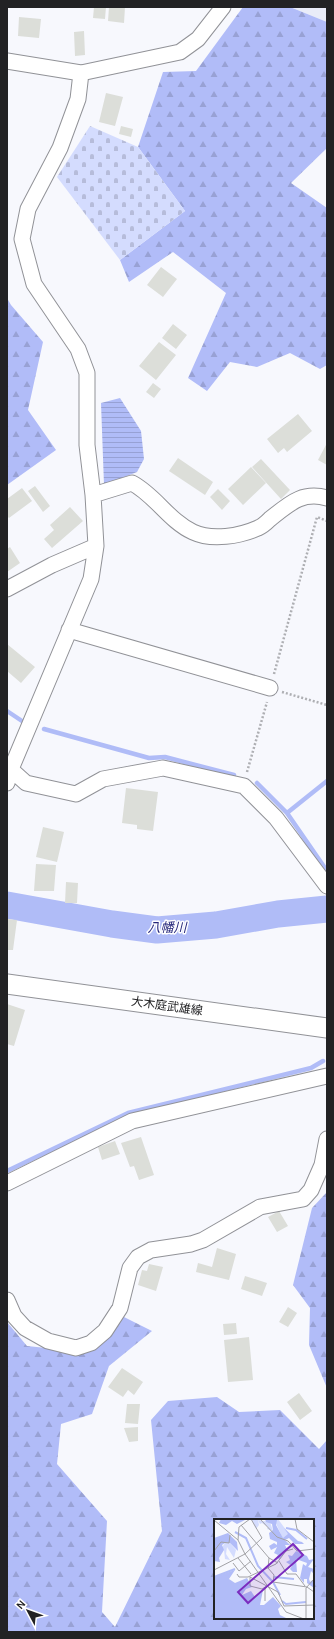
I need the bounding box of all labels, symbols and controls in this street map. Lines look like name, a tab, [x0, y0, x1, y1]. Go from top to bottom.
water label: 八幡川	[147, 920, 188, 935]
street label: 大木庭武雄線	[130, 994, 204, 1018]
inset map	[214, 1519, 314, 1619]
north arrow	[8, 1591, 48, 1631]
text: N	[13, 1598, 28, 1612]

